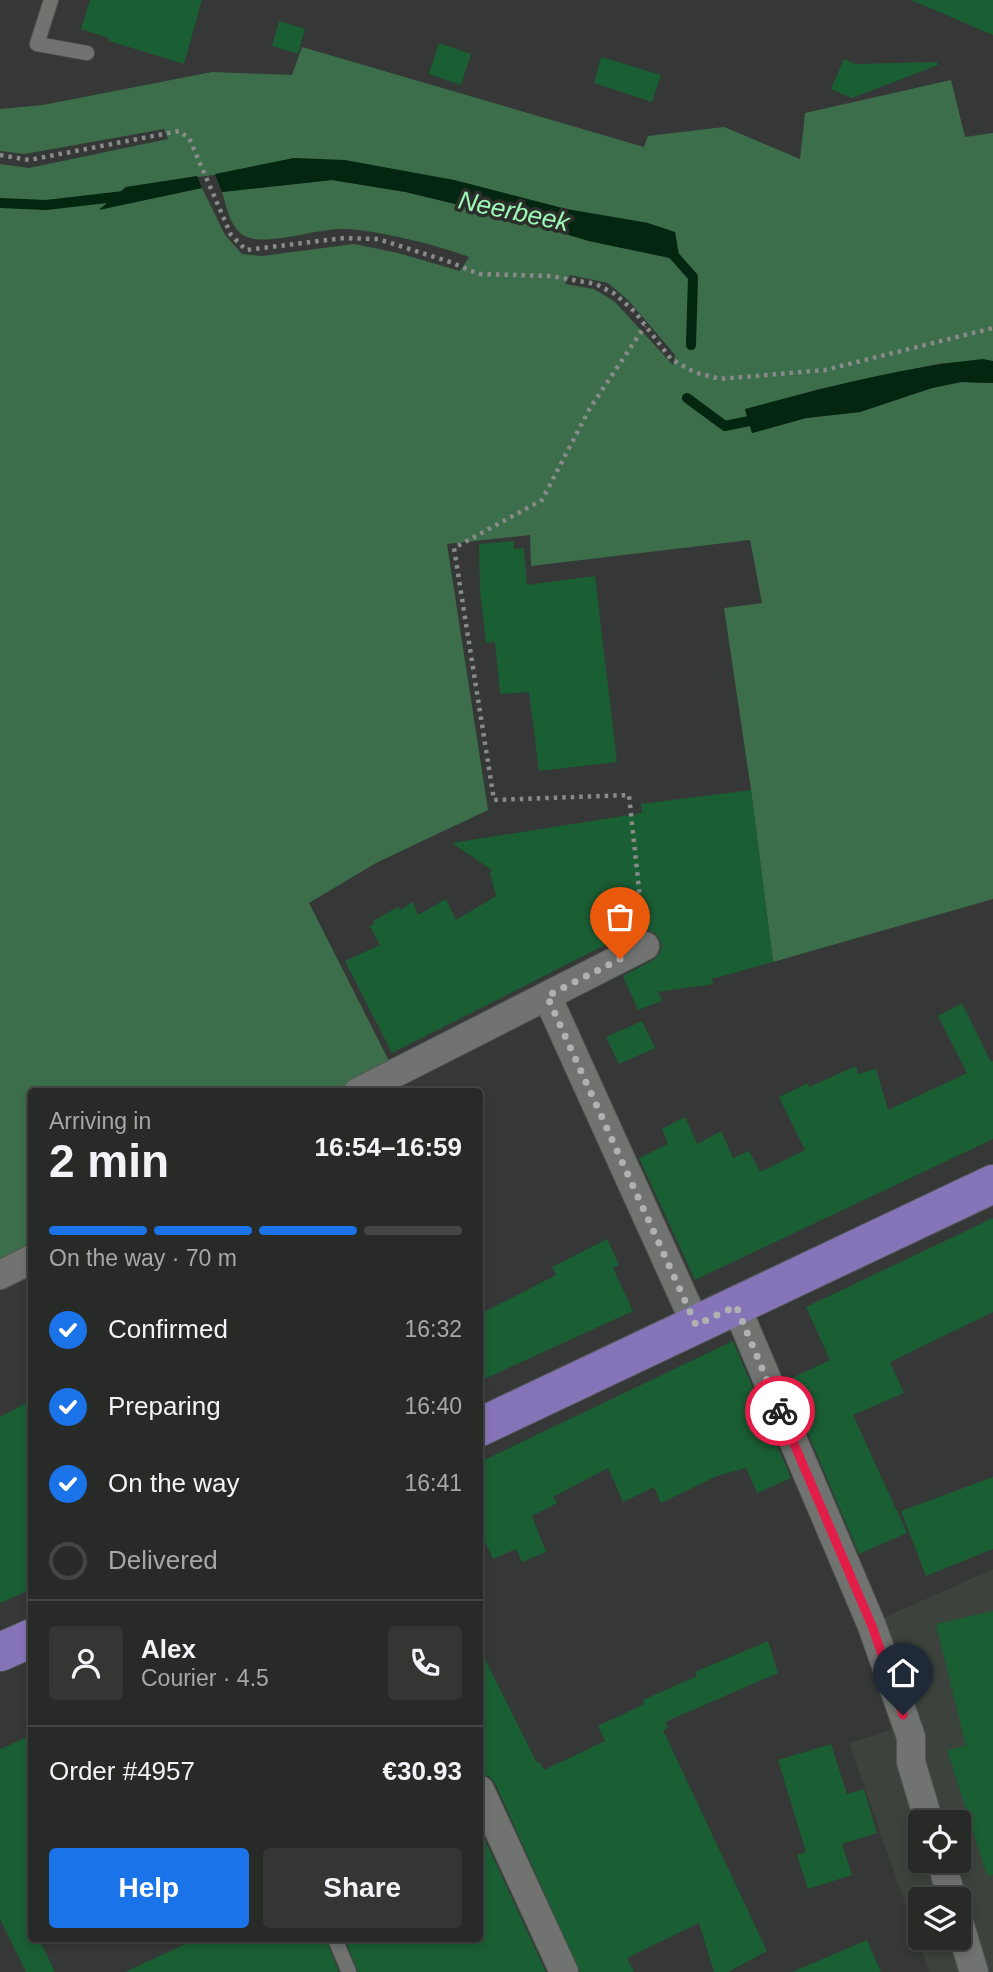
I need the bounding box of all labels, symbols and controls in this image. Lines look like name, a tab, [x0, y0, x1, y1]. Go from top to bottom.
water label: Neerbeek	[456, 185, 574, 238]
pin	[590, 887, 650, 959]
icon: bag	[601, 898, 639, 936]
text: Arriving in	[49, 1108, 151, 1134]
text: 16:54–16:59	[315, 1132, 462, 1162]
text: 2 min	[49, 1135, 169, 1187]
text: On the way · 70 m	[49, 1245, 237, 1271]
icon: check	[49, 1311, 87, 1349]
text: Confirmed	[108, 1314, 228, 1344]
text: 16:32	[404, 1316, 462, 1342]
courier	[745, 1376, 815, 1446]
icon: check	[49, 1388, 87, 1426]
text: Preparing	[108, 1391, 221, 1421]
icon: bike	[761, 1392, 799, 1430]
text: 16:40	[404, 1393, 462, 1419]
icon: check	[49, 1465, 87, 1503]
text: On the way	[108, 1468, 240, 1498]
text: 16:41	[404, 1470, 462, 1496]
text: Delivered	[108, 1545, 218, 1575]
button: person	[49, 1626, 123, 1700]
button: phone	[388, 1626, 462, 1700]
text: Alex	[141, 1634, 196, 1664]
pin	[873, 1643, 933, 1715]
icon: home	[884, 1654, 922, 1692]
text: Courier · 4.5	[141, 1665, 269, 1691]
text: Order #4957	[49, 1756, 195, 1786]
text: €30.93	[382, 1756, 462, 1786]
map controls	[908, 1810, 971, 1950]
button: locate	[908, 1810, 971, 1873]
button: Help	[49, 1848, 249, 1928]
button: Share	[263, 1848, 462, 1928]
button: layers	[908, 1887, 971, 1950]

